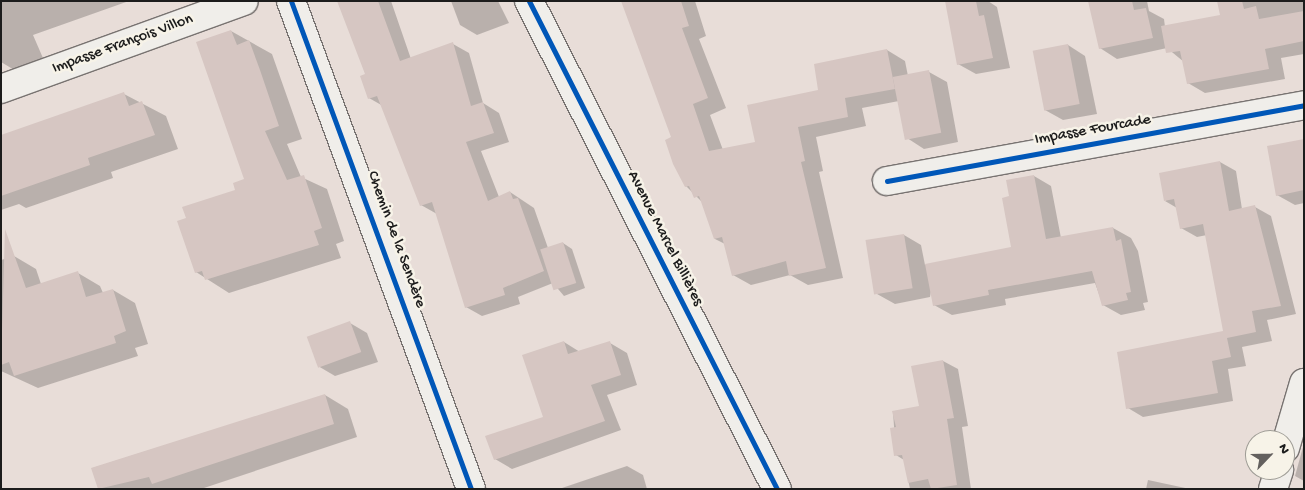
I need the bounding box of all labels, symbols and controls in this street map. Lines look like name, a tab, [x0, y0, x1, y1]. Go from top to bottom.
street label: Impasse François Villon	[50, 11, 196, 79]
street label: Impasse Fourcade	[1034, 111, 1152, 151]
street label: Avenue Marcel Billières	[622, 168, 706, 310]
street label: Chemin de la Sendère	[361, 169, 429, 311]
north arrow	[1245, 430, 1295, 480]
text: N	[1274, 441, 1293, 457]

